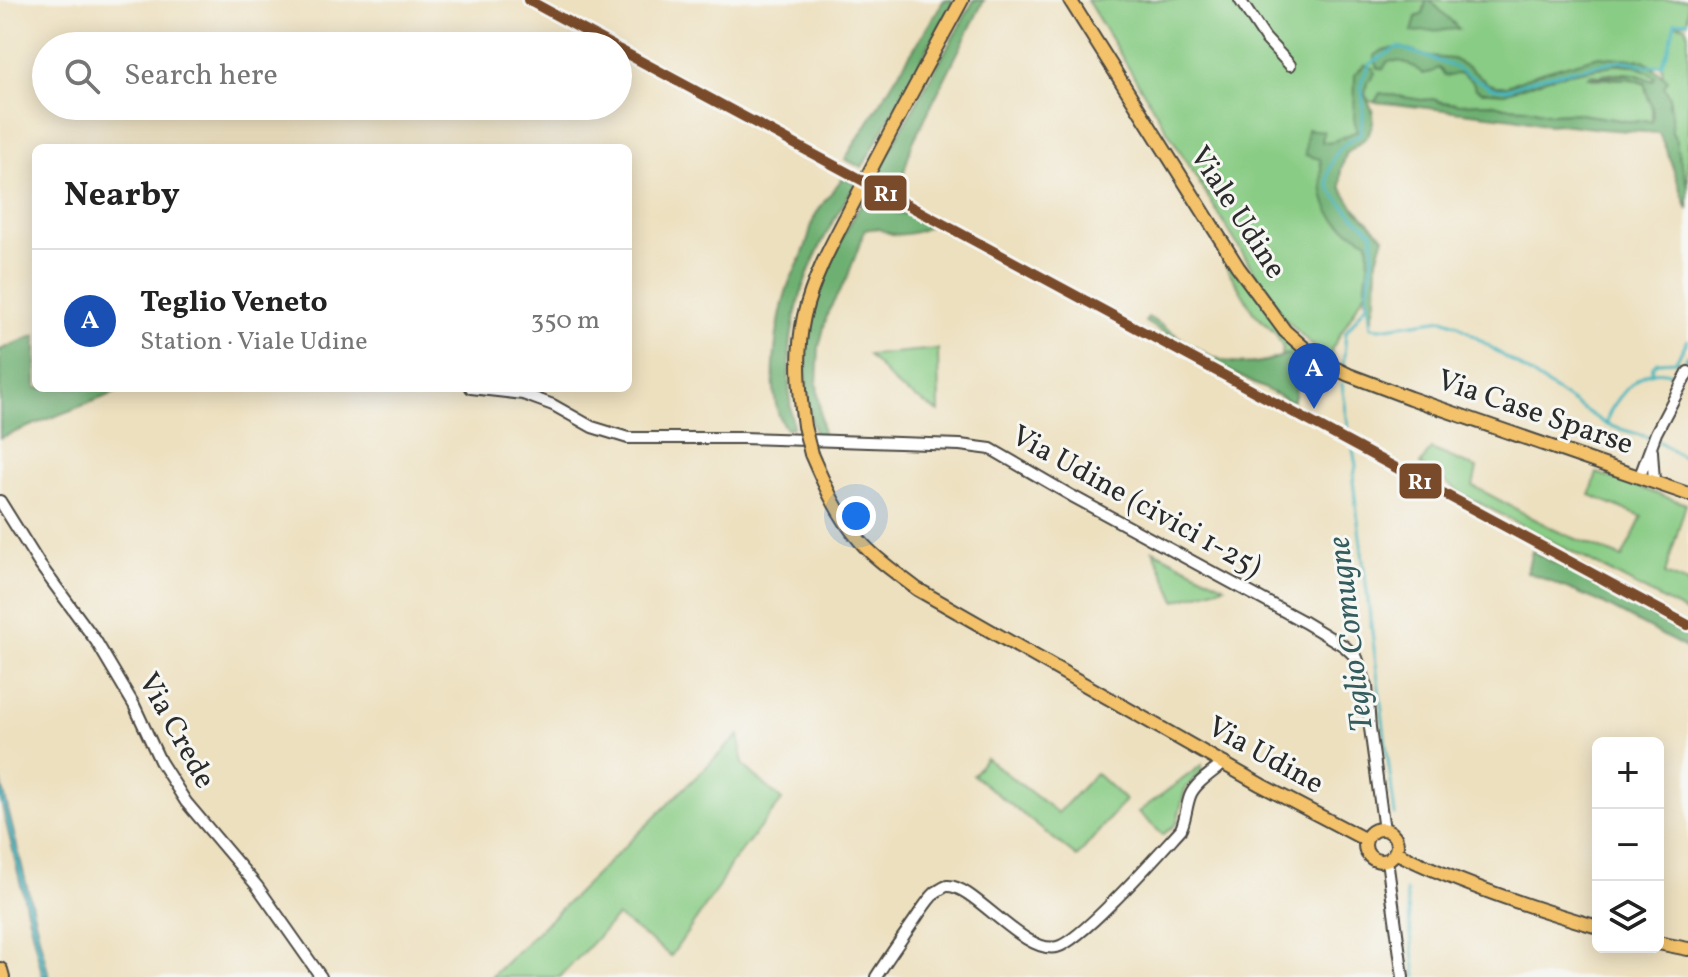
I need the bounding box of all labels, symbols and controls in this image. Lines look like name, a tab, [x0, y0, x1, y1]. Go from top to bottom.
search box	[32, 32, 632, 120]
icon: search	[60, 54, 104, 98]
text: Search here	[124, 55, 278, 97]
street label: Viale Udine	[1178, 138, 1296, 288]
text: Nearby	[64, 173, 180, 220]
line badge: R1	[863, 174, 908, 212]
text: R1	[874, 180, 898, 211]
text: Teglio Veneto	[140, 282, 328, 324]
text: A	[81, 303, 99, 339]
text: 350 m	[531, 303, 600, 339]
text: Station · Viale Udine	[140, 324, 368, 360]
pin: A	[1288, 343, 1340, 409]
street label: Via Case Sparse	[1431, 360, 1639, 466]
street label: Via Udine (civici 1-25)	[1003, 416, 1269, 588]
line badge: R1	[1398, 462, 1443, 500]
text: R1	[1408, 468, 1432, 499]
your location	[836, 496, 876, 536]
water label: Teglio Comugne	[1318, 534, 1386, 734]
street label: Via Crede	[127, 665, 225, 797]
street label: Via Udine	[1199, 707, 1331, 805]
map controls	[1592, 737, 1664, 953]
button: +	[1592, 737, 1664, 809]
button: −	[1592, 809, 1664, 881]
button: layers	[1592, 881, 1664, 953]

